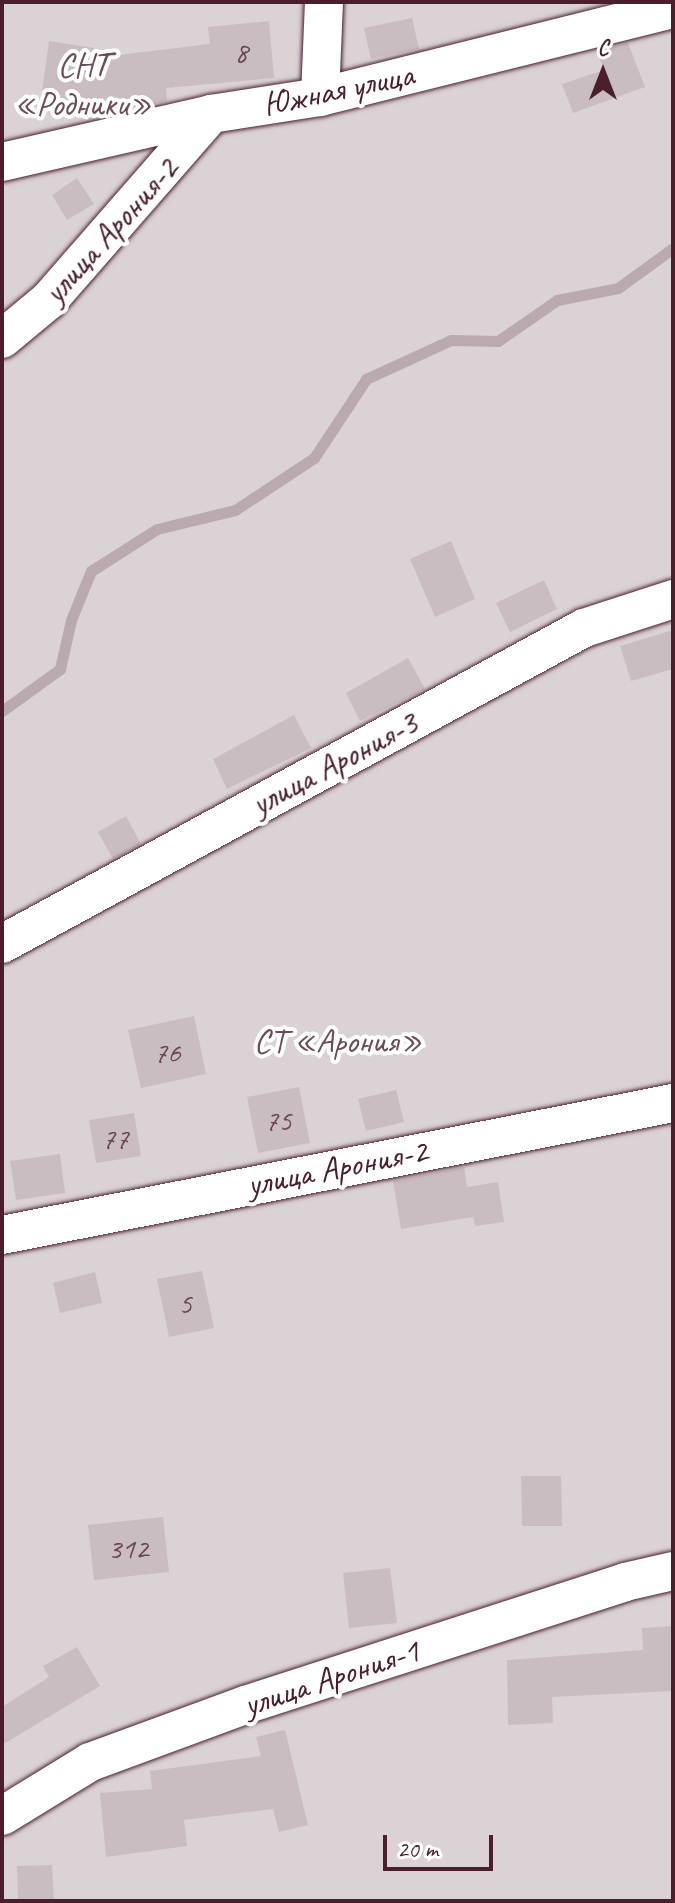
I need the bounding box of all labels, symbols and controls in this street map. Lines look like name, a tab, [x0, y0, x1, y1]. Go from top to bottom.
north arrow	[563, 32, 643, 112]
house number: 8	[234, 34, 248, 70]
text: С	[598, 34, 608, 62]
park label: СНТ «Родники»	[14, 44, 152, 124]
street label: Южная улица	[258, 53, 418, 125]
street label: улица Арония-2	[34, 149, 186, 311]
street label: улица Арония-3	[244, 702, 424, 824]
park label: СТ «Арония»	[254, 1021, 422, 1061]
house number: 76	[154, 1034, 180, 1070]
house number: 75	[265, 1102, 291, 1138]
house number: 77	[102, 1120, 128, 1156]
street label: улица Арония-2	[244, 1130, 430, 1204]
house number: 5	[178, 1285, 192, 1321]
house number: 312	[108, 1530, 148, 1566]
street label: улица Арония-1	[238, 1629, 424, 1725]
scale bar	[387, 1819, 497, 1869]
text: 20 m	[397, 1834, 438, 1864]

